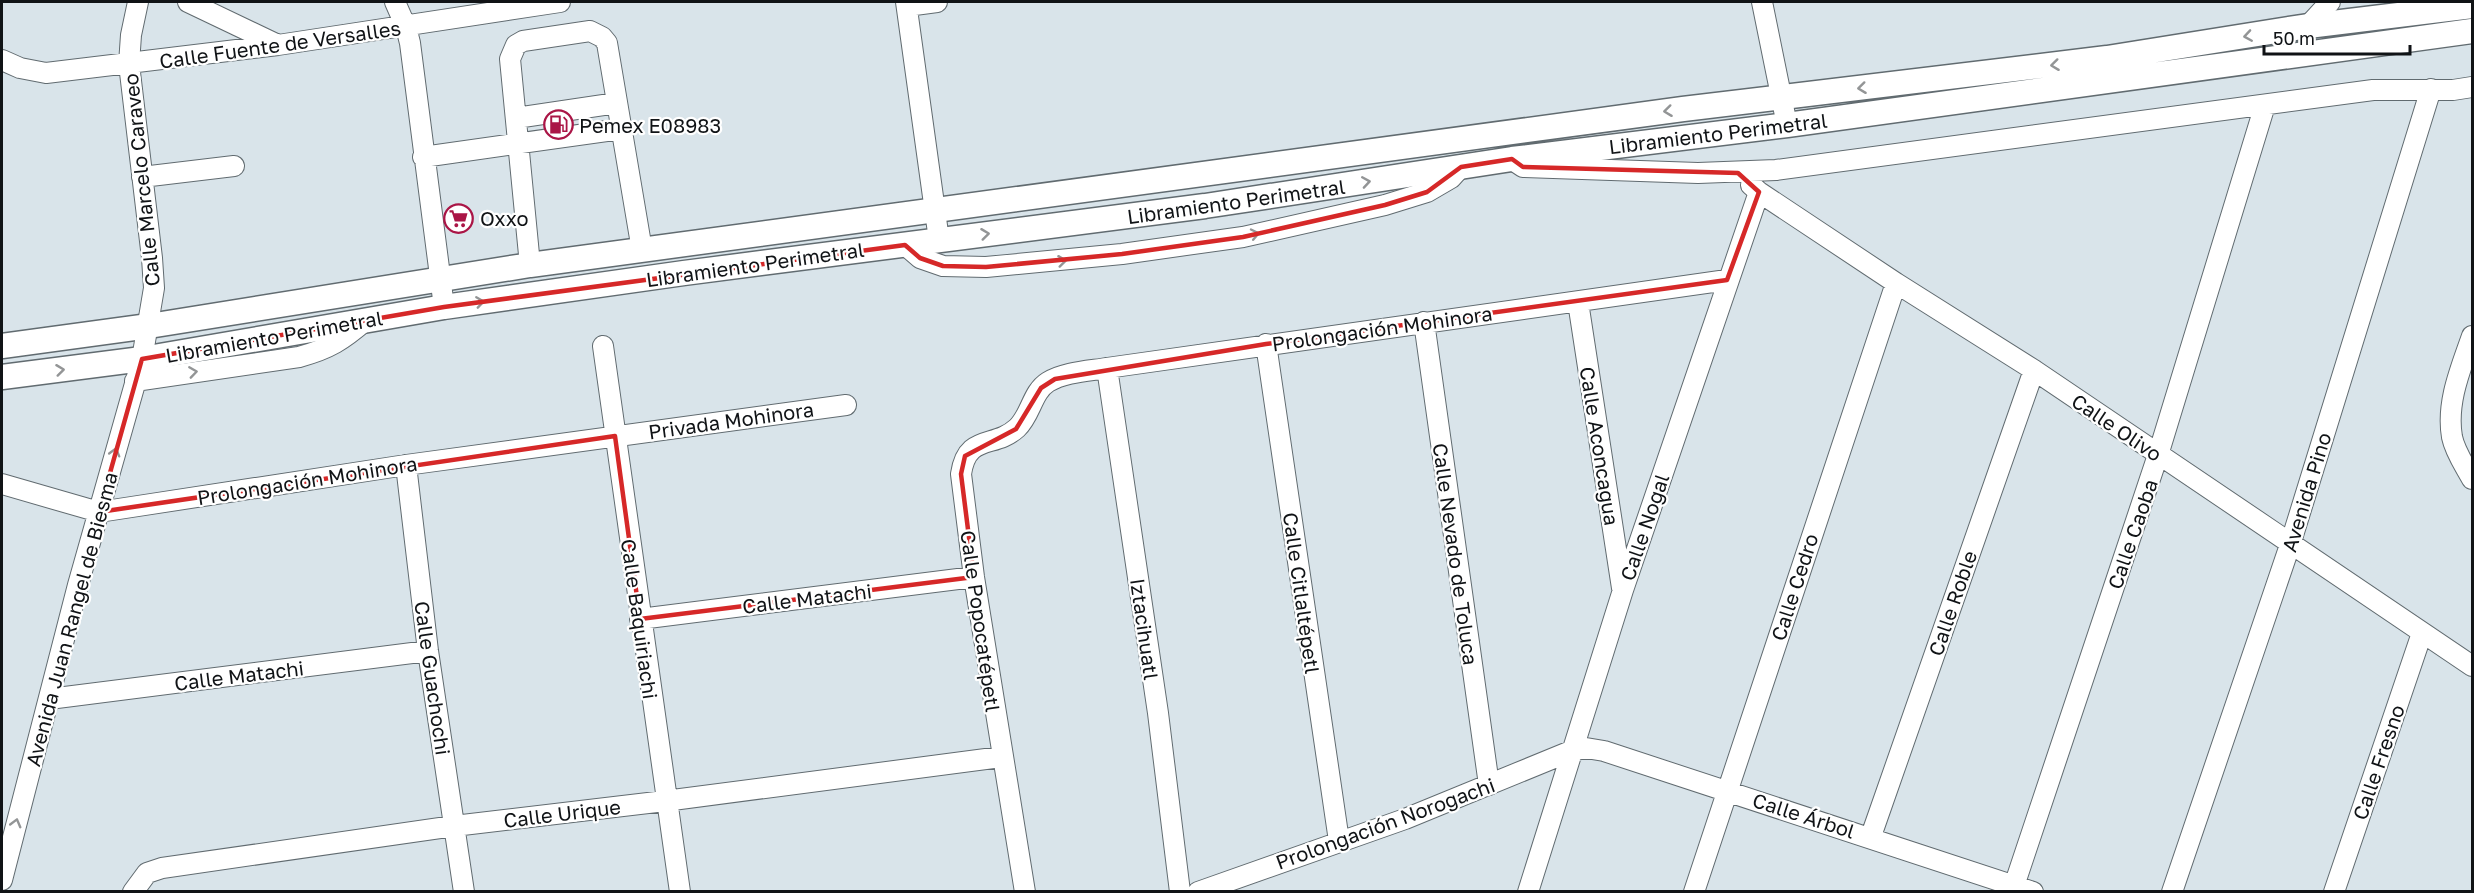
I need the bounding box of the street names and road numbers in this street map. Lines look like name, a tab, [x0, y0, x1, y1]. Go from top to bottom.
street label: Calle Fuente de Versalles	[158, 15, 402, 73]
street label: Calle Marcelo Caraveo	[118, 72, 164, 288]
street label: Libramiento Perimetral	[1607, 108, 1829, 158]
street label: Libramiento Perimetral	[1125, 174, 1347, 228]
street label: Libramiento Perimetral	[644, 237, 866, 291]
street label: Prolongación Mohinora	[1270, 301, 1494, 355]
street label: Libramiento Perimetral	[164, 305, 384, 367]
street label: Calle Aconcagua	[1576, 365, 1624, 527]
street label: Calle Olivo	[2067, 388, 2167, 466]
street label: Privada Mohinora	[647, 397, 815, 443]
street label: Avenida Pino	[2276, 429, 2336, 555]
street label: Calle Nevado de Toluca	[1429, 441, 1483, 667]
street label: Prolongación Mohinora	[195, 451, 419, 509]
street label: Avenida Juan Rangel de Biesma	[20, 469, 122, 769]
street label: Calle Nogal	[1615, 470, 1673, 584]
street label: Calle Caoba	[2102, 476, 2162, 592]
street label: Calle Citlaltépetl	[1279, 511, 1325, 675]
street label: Calle Popocatépetl	[956, 529, 1006, 713]
street label: Calle Cedro	[1765, 530, 1823, 644]
street label: Calle Baquiriachi	[617, 537, 663, 701]
street label: Calle Roble	[1923, 547, 1981, 659]
street label: Iztacihuatl	[1126, 577, 1164, 681]
street label: Calle Matachi	[741, 578, 873, 618]
street label: Calle Guachochi	[410, 599, 456, 757]
street label: Calle Matachi	[173, 655, 305, 695]
street label: Calle Fresno	[2347, 701, 2409, 823]
street label: Prolongación Norogachi	[1272, 772, 1498, 874]
street label: Calle Árbol	[1750, 787, 1858, 843]
street label: Calle Urique	[502, 794, 622, 832]

